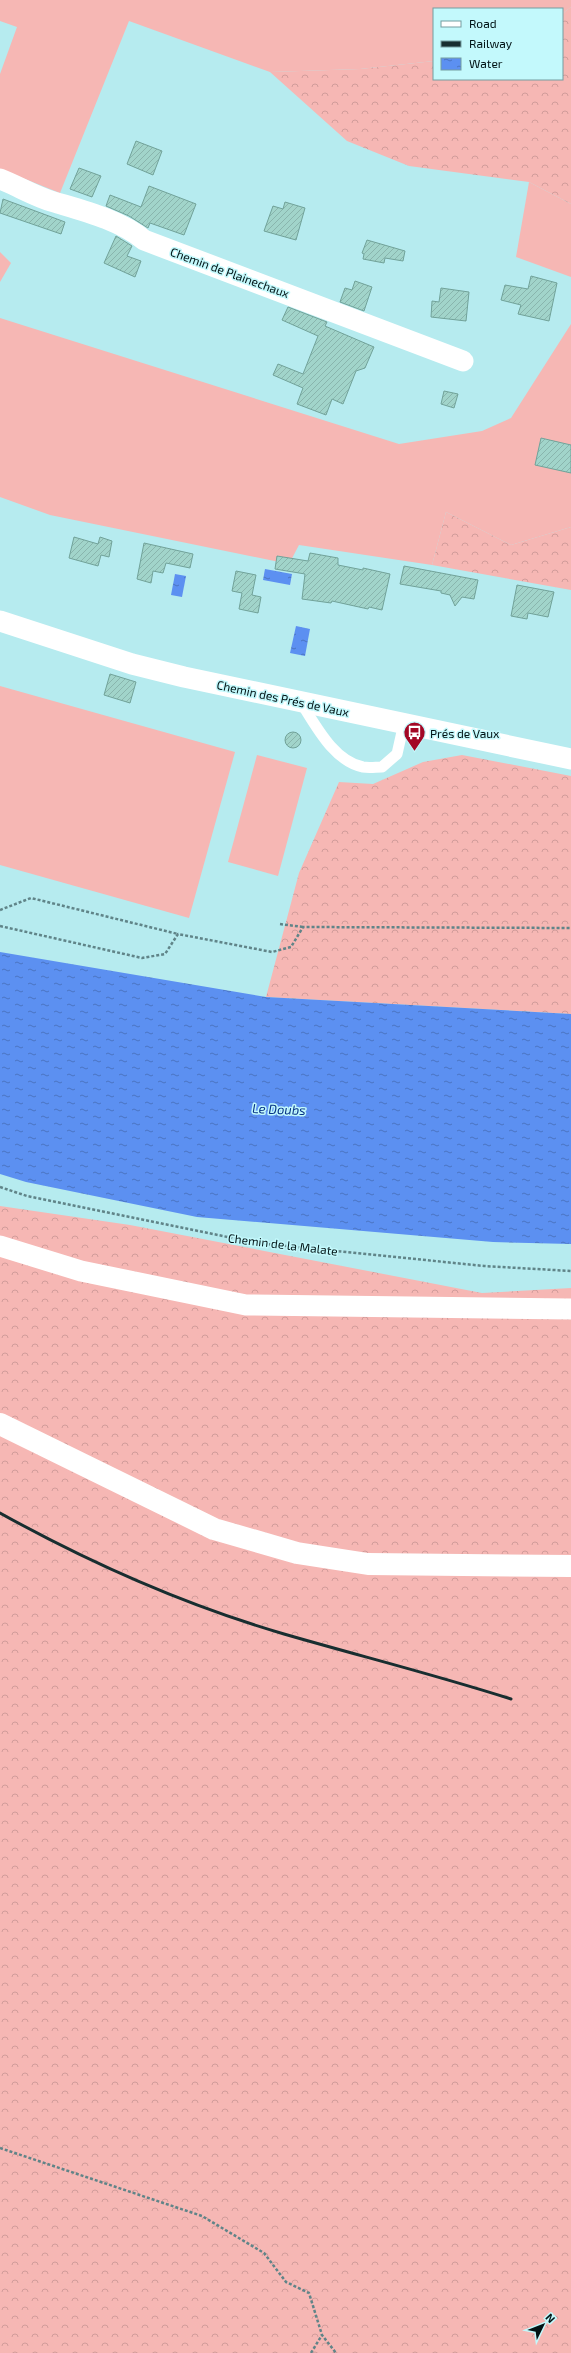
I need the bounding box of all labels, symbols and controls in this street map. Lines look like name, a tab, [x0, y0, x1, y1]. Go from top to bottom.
legend	[433, 8, 563, 80]
text: Road	[469, 16, 497, 30]
text: Railway	[469, 36, 513, 50]
text: Water	[469, 56, 503, 70]
street label: Chemin de Plainechaux	[169, 244, 292, 300]
street label: Chemin des Prés de Vaux	[216, 677, 351, 719]
bus stop icon: Prés de Vaux	[402, 720, 428, 753]
place label: Prés de Vaux	[430, 726, 500, 740]
water label: Le Doubs	[252, 1100, 307, 1118]
street label: Chemin de la Malate	[227, 1230, 339, 1258]
north arrow	[523, 2305, 563, 2345]
text: N	[543, 2310, 558, 2325]

